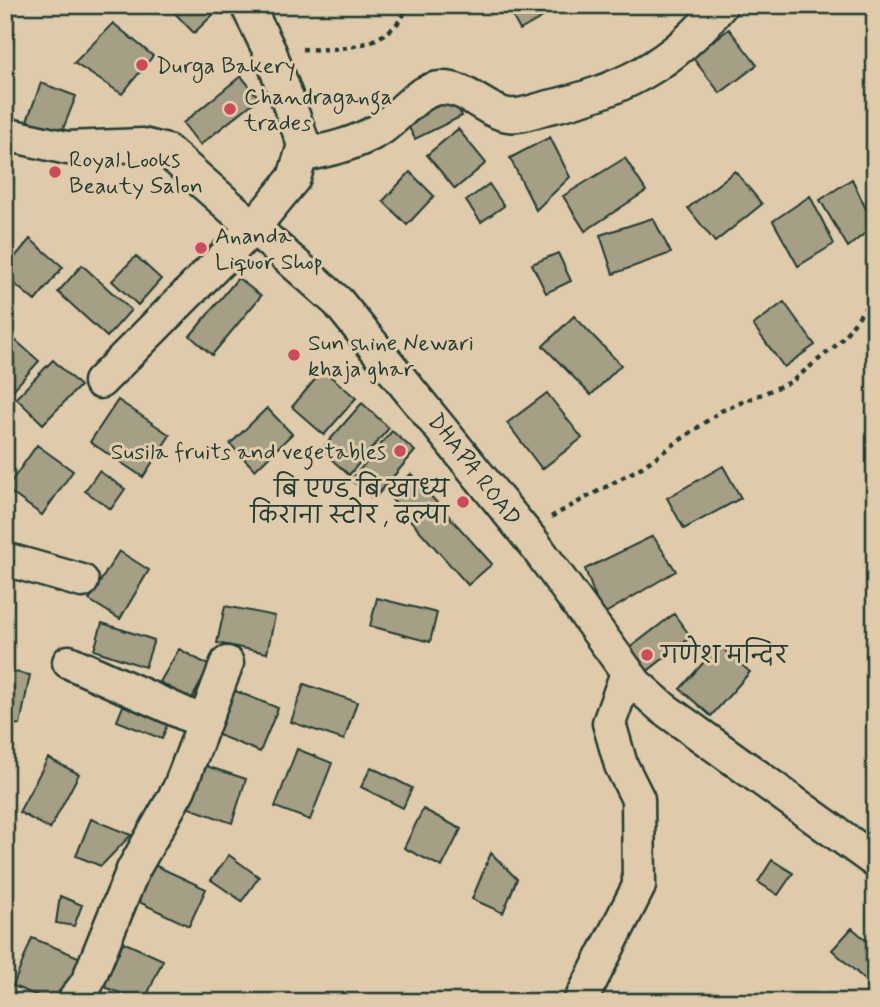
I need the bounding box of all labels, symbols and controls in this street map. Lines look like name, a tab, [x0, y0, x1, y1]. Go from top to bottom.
place label: Durga Bakery	[156, 52, 296, 84]
marker: Durga Bakery	[134, 57, 150, 73]
place label: Chandraganga trades	[243, 83, 393, 139]
marker: Chandraganga trades	[222, 101, 238, 117]
place label: Royal Looks Beauty Salon	[69, 146, 203, 202]
marker: Royal Looks Beauty Salon	[47, 164, 63, 180]
place label: Ananda Liquor Shop	[215, 222, 323, 278]
marker: Ananda Liquor Shop	[193, 240, 209, 256]
place label: Sun shine Newari khaja ghar	[308, 329, 474, 385]
marker: Sun shine Newari khaja ghar	[286, 347, 302, 363]
street label: DHAPA ROAD	[420, 408, 527, 533]
place label: Susila fruits and vegetables	[111, 438, 386, 470]
marker: Susila fruits and vegetables	[392, 443, 408, 459]
place label: बि एण्ड बि खाध्य किराना स्टोर , ढल्पा	[248, 471, 451, 532]
marker: बि एण्ड बि खाध्य किराना स्टोर , ढल्पा	[455, 494, 471, 510]
place label: गणेश मन्दिर	[659, 635, 789, 672]
marker: गणेश मन्दिर	[639, 647, 655, 663]

